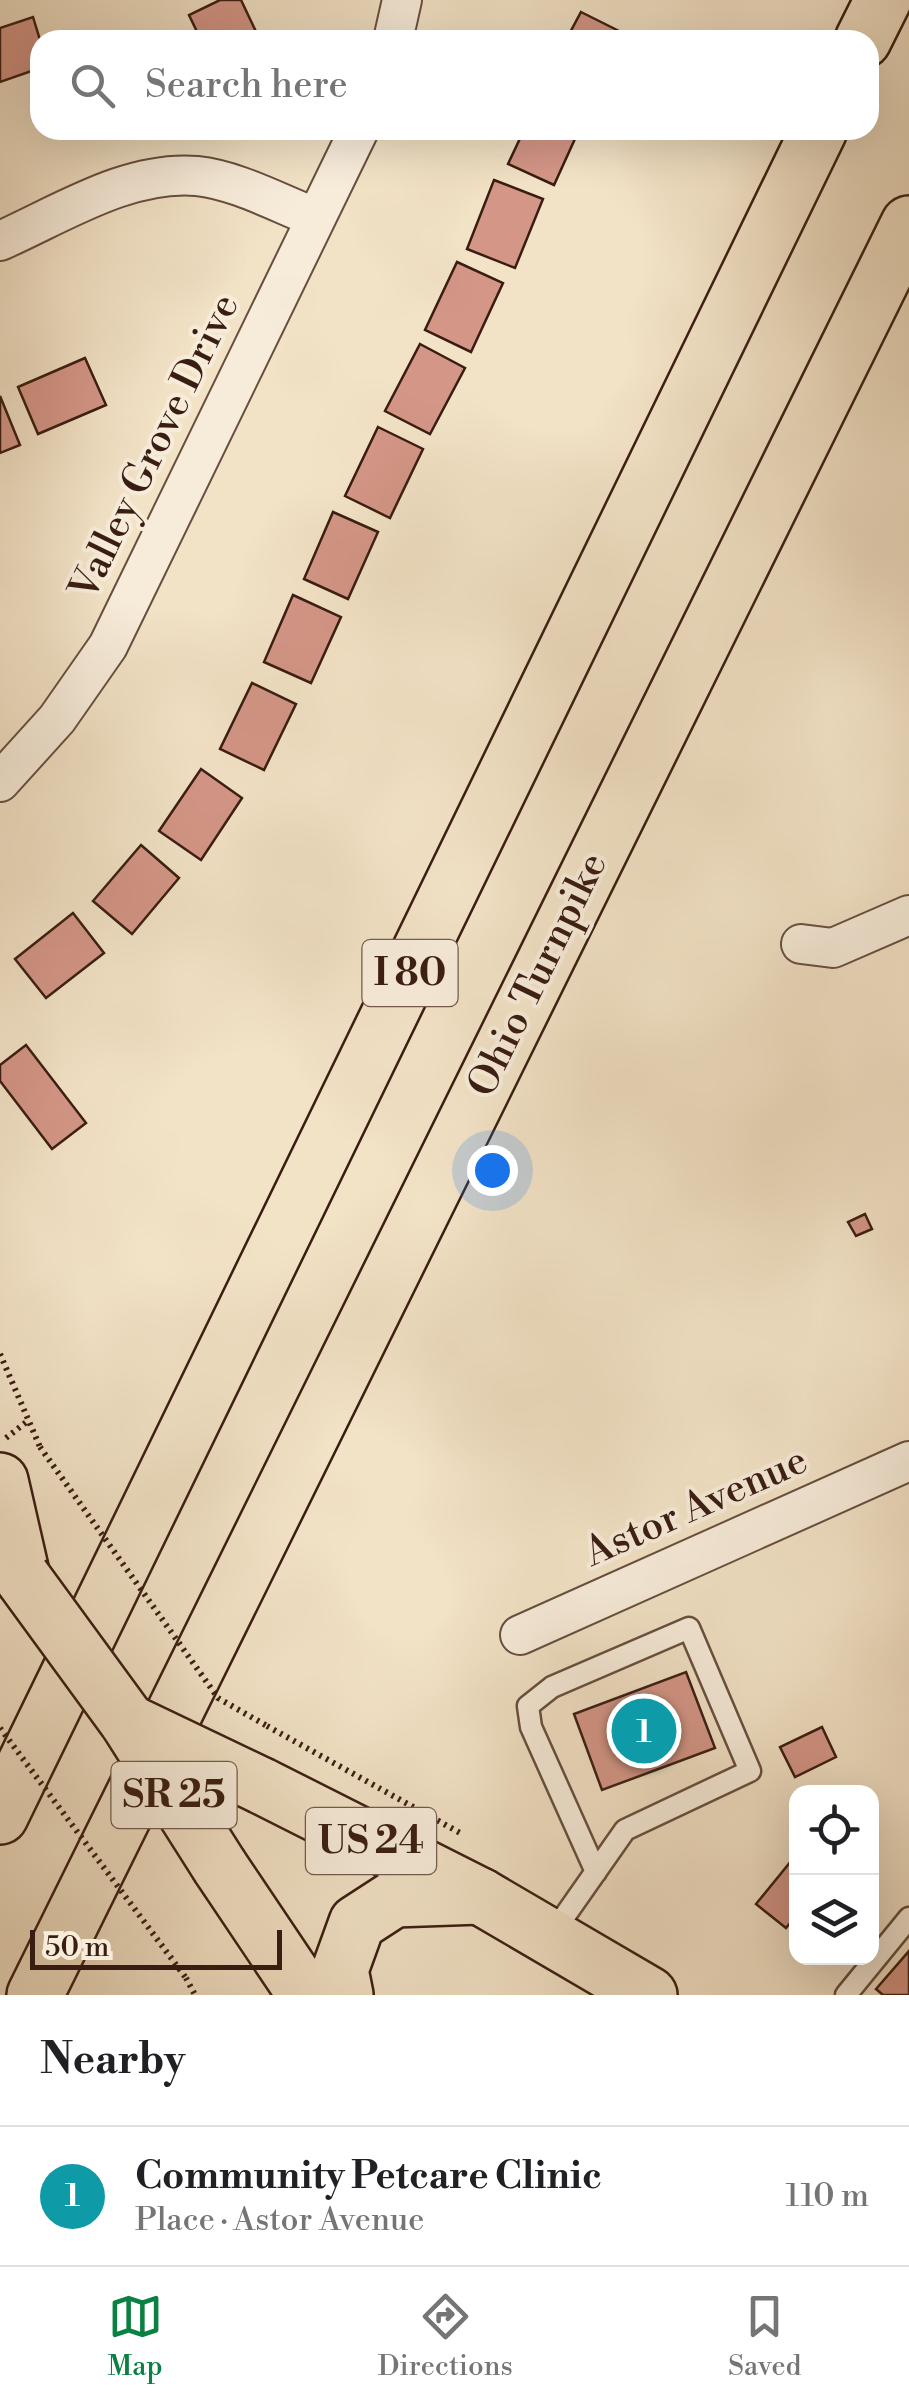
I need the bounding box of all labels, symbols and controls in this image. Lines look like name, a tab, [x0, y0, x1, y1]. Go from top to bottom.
search box	[30, 30, 879, 140]
icon: search	[65, 58, 120, 113]
text: Search here	[145, 62, 348, 109]
street label: Valley Grove Drive	[59, 286, 252, 610]
street label: Ohio Turnpike	[457, 845, 619, 1105]
road number: I 80	[362, 940, 458, 1006]
your location	[467, 1145, 518, 1196]
street label: Astor Avenue	[576, 1436, 815, 1579]
pin: 1	[612, 1694, 676, 1768]
road number: SR 25	[111, 1762, 236, 1828]
map controls	[789, 1785, 879, 1965]
button: locate	[789, 1785, 879, 1875]
road number: US 24	[306, 1808, 436, 1874]
button: layers	[789, 1875, 879, 1965]
scale bar	[30, 1925, 282, 1970]
text: 50 m	[45, 1930, 109, 1965]
text: Nearby	[40, 2034, 185, 2087]
text: Community Petcare Clinic	[135, 2153, 602, 2200]
text: 1	[65, 2176, 80, 2216]
text: 110 m	[786, 2176, 869, 2216]
text: Place · Astor Avenue	[135, 2200, 424, 2240]
tab: Map	[108, 2289, 163, 2384]
tab: Directions	[378, 2289, 513, 2384]
tab: Saved	[728, 2289, 801, 2384]

